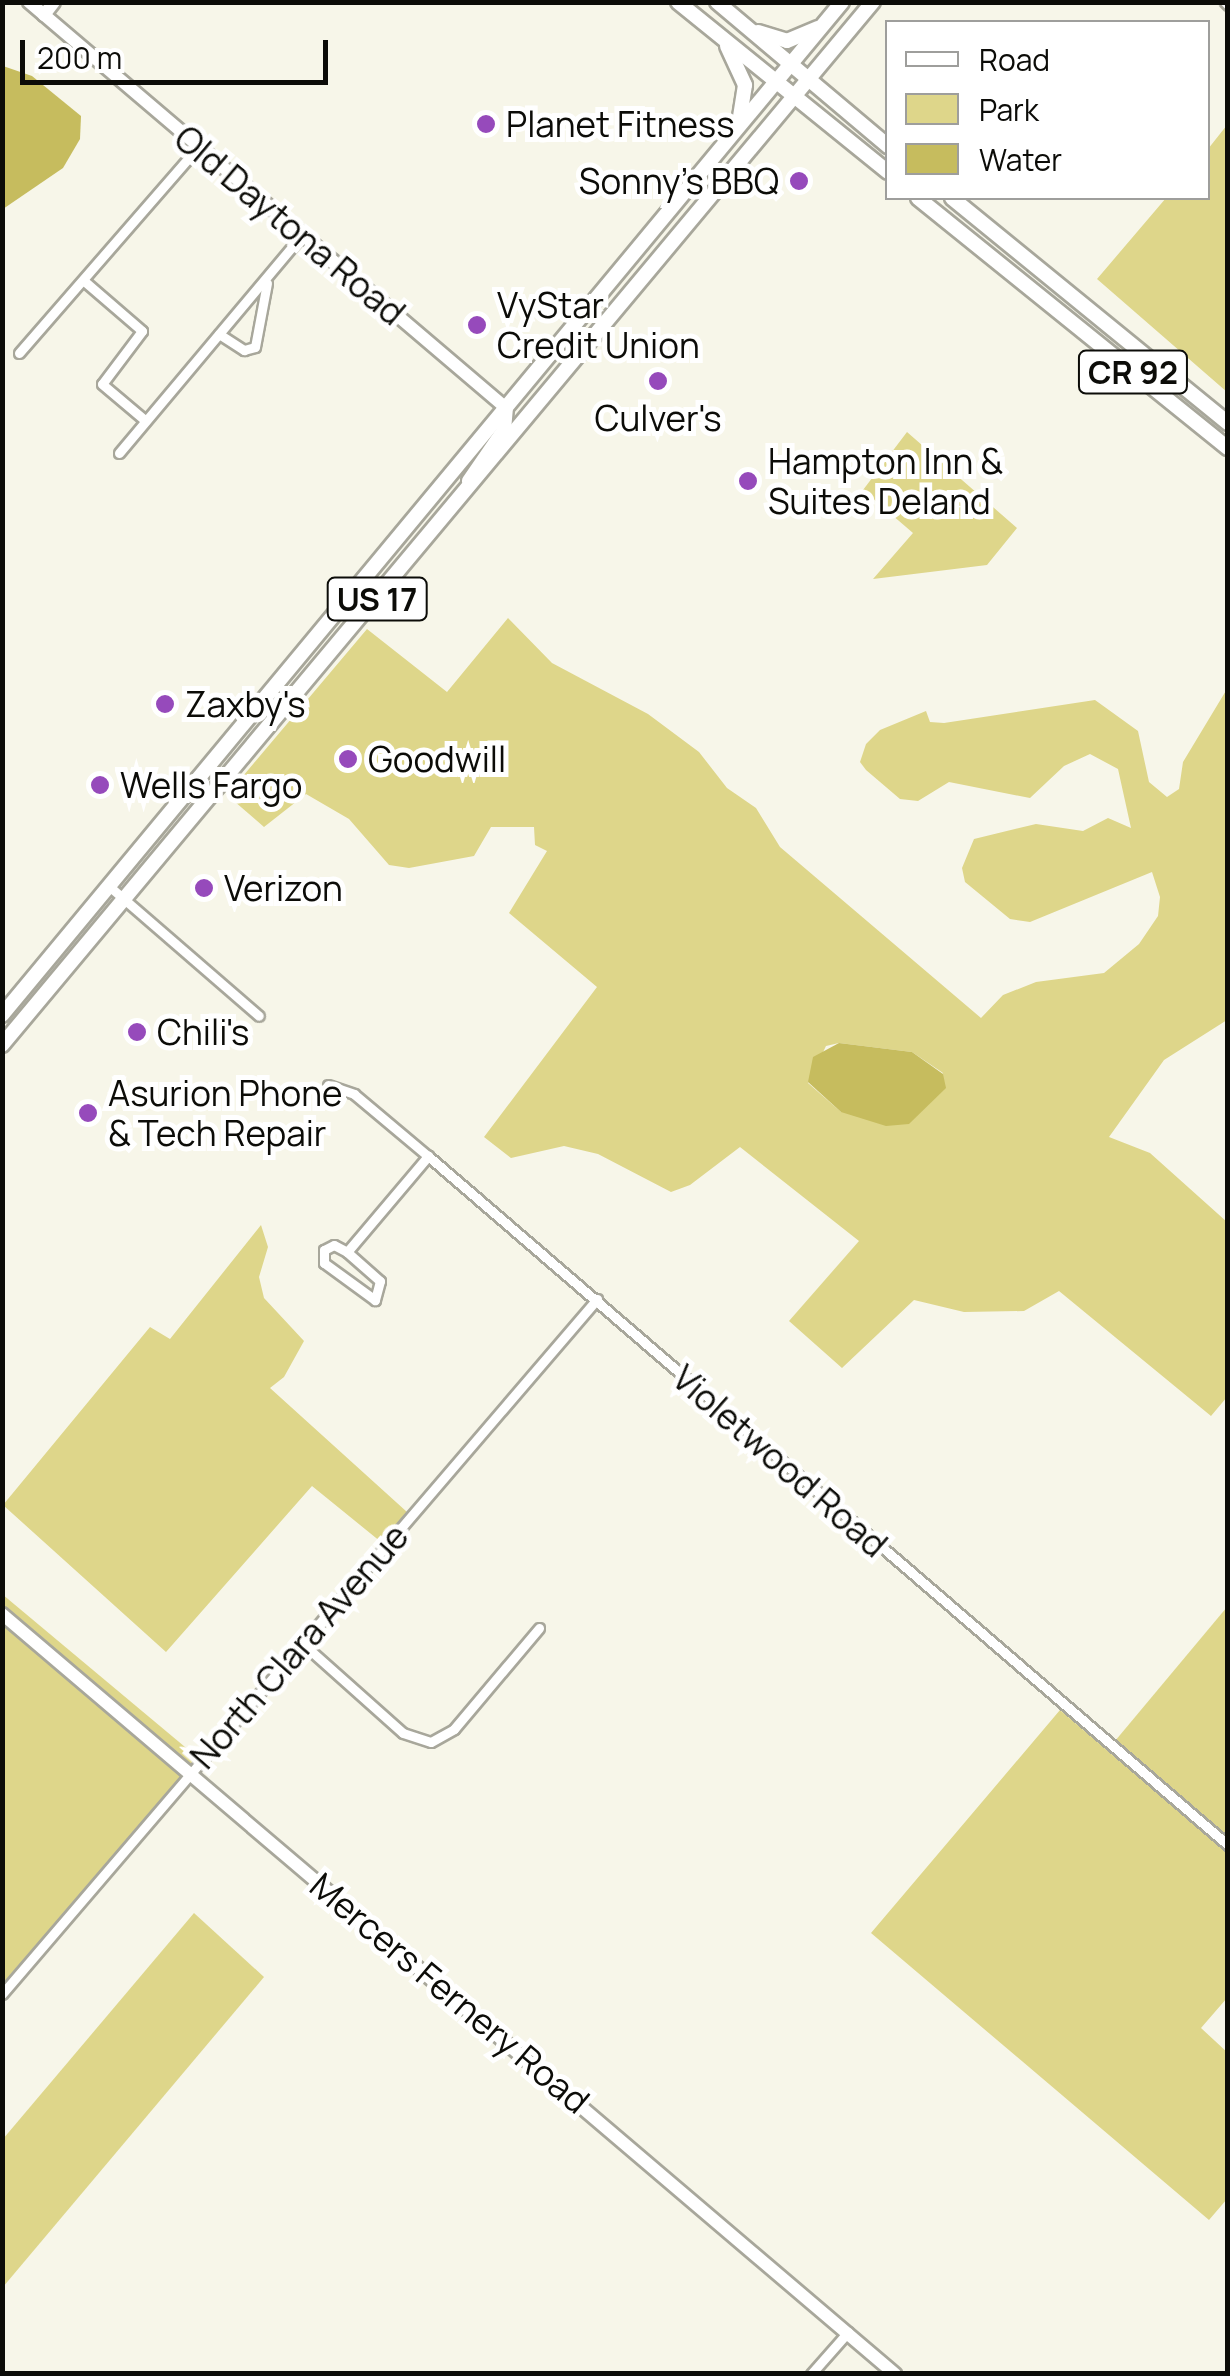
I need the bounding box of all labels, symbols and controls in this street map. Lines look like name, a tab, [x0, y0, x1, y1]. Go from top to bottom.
scale bar	[25, 20, 332, 82]
legend	[885, 20, 1210, 200]
text: 200 m	[37, 37, 122, 78]
text: Road	[979, 39, 1050, 80]
text: Park	[979, 89, 1039, 130]
place label: Planet Fitness	[506, 103, 735, 145]
marker: Planet Fitness	[475, 113, 497, 135]
street label: Old Daytona Road	[167, 117, 413, 333]
text: Water	[979, 139, 1062, 180]
place label: Sonny's BBQ	[579, 160, 779, 202]
marker: Sonny's BBQ	[788, 170, 810, 192]
place label: VyStar Credit Union	[497, 284, 700, 366]
marker: VyStar Credit Union	[466, 314, 488, 336]
road number: CR 92	[1076, 345, 1190, 399]
marker: Culver's	[647, 370, 669, 392]
place label: Culver's	[594, 397, 722, 439]
place label: Hampton Inn & Suites Deland	[768, 440, 1003, 522]
marker: Hampton Inn & Suites Deland	[737, 470, 759, 492]
road number: US 17	[324, 572, 430, 626]
place label: Zaxby's	[185, 683, 306, 725]
marker: Zaxby's	[154, 693, 176, 715]
place label: Goodwill	[368, 738, 506, 780]
marker: Goodwill	[337, 748, 359, 770]
place label: Wells Fargo	[120, 764, 303, 806]
marker: Wells Fargo	[89, 774, 111, 796]
place label: Verizon	[224, 867, 343, 909]
marker: Verizon	[193, 877, 215, 899]
place label: Chili's	[157, 1011, 249, 1053]
marker: Chili's	[126, 1021, 148, 1043]
place label: Asurion Phone & Tech Repair	[108, 1072, 342, 1154]
marker: Asurion Phone & Tech Repair	[77, 1102, 99, 1124]
street label: Violetwood Road	[664, 1357, 896, 1565]
street label: North Clara Avenue	[181, 1515, 417, 1777]
street label: Mercers Fernery Road	[302, 1864, 598, 2122]

